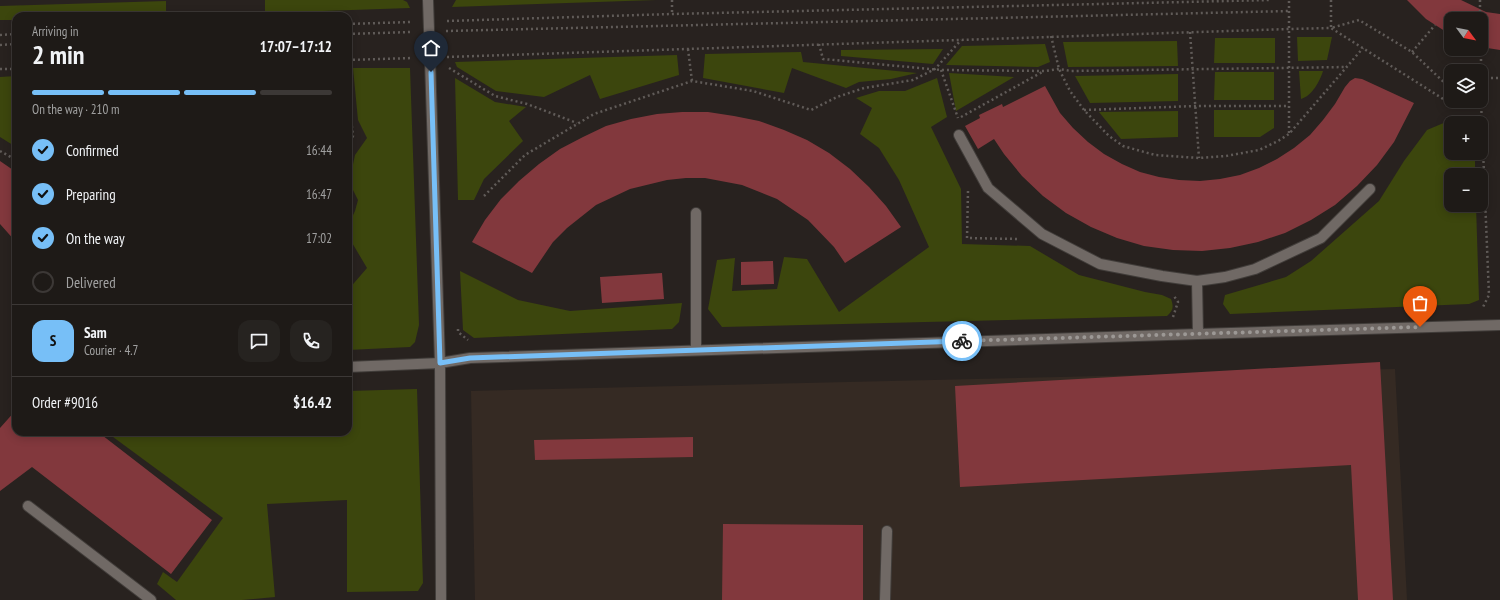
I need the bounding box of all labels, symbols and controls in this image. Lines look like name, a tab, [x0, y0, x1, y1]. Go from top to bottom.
north arrow	[1444, 12, 1488, 56]
map controls	[1444, 12, 1488, 212]
text: Arriving in	[32, 23, 79, 40]
pin	[414, 31, 448, 72]
text: 17:07–17:12	[260, 37, 332, 56]
icon: home	[420, 37, 442, 59]
text: 2 min	[32, 38, 85, 71]
button: layers	[1444, 64, 1488, 108]
text: On the way · 210 m	[32, 101, 119, 118]
button: +	[1444, 116, 1488, 160]
icon: check	[32, 139, 54, 161]
text: Confirmed	[66, 141, 119, 160]
text: 16:44	[306, 142, 332, 159]
button: −	[1444, 168, 1488, 212]
icon: check	[32, 183, 54, 205]
text: Preparing	[66, 185, 116, 204]
text: 16:47	[306, 186, 332, 203]
icon: check	[32, 227, 54, 249]
text: On the way	[66, 229, 125, 248]
text: 17:02	[306, 230, 332, 247]
text: Delivered	[66, 273, 116, 292]
pin	[1403, 286, 1437, 327]
icon: bag	[1409, 292, 1431, 314]
button: chat	[238, 320, 280, 362]
button: phone	[290, 320, 332, 362]
courier	[942, 321, 982, 361]
text: Sam	[84, 323, 107, 342]
icon: bike	[951, 330, 973, 352]
text: S	[50, 331, 56, 350]
text: Courier · 4.7	[84, 342, 138, 359]
text: Order #9016	[32, 393, 98, 412]
text: $16.42	[293, 393, 332, 412]

